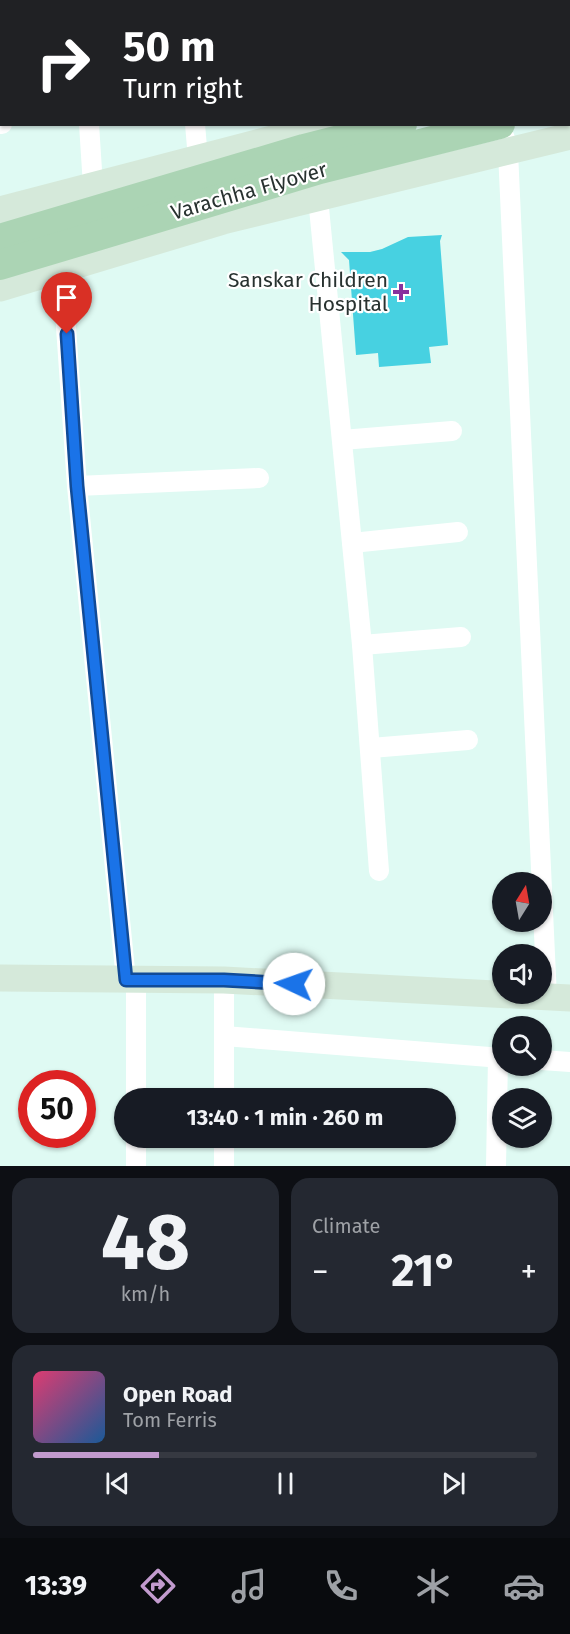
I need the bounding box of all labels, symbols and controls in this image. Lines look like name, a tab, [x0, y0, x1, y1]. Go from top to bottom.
text: 50 m	[123, 22, 216, 72]
icon: right	[24, 24, 102, 102]
text: Turn right	[123, 73, 243, 105]
street label: Varachha Flyover	[168, 156, 330, 226]
place label: Sanskar Children Hospital	[228, 267, 388, 317]
pin	[41, 272, 92, 334]
icon: arrive	[50, 281, 83, 314]
marker: Sanskar Children Hospital	[392, 283, 410, 301]
north arrow	[492, 872, 552, 932]
map controls	[492, 872, 552, 1148]
button: sound	[492, 944, 552, 1004]
position arrow	[262, 952, 326, 1016]
button: search	[492, 1016, 552, 1076]
speed limit sign: 50	[18, 1070, 96, 1148]
button: layers	[492, 1088, 552, 1148]
text: 13:40 · 1 min · 260 m	[187, 1104, 383, 1131]
text: 48	[101, 1196, 190, 1290]
text: Climate	[312, 1214, 380, 1238]
text: 21°	[391, 1244, 458, 1298]
text: −	[312, 1252, 329, 1292]
text: +	[521, 1252, 537, 1292]
text: km/h	[121, 1282, 170, 1306]
text: Open Road	[123, 1381, 233, 1408]
text: Tom Ferris	[123, 1408, 217, 1432]
icon: previous	[101, 1467, 134, 1500]
icon: pause	[269, 1467, 302, 1500]
icon: next	[437, 1467, 470, 1500]
icon: directions	[137, 1565, 179, 1607]
icon: music	[228, 1565, 270, 1607]
icon: phone	[320, 1565, 362, 1607]
icon: climate	[412, 1565, 454, 1607]
icon: car	[503, 1565, 545, 1607]
text: 13:39	[25, 1570, 87, 1602]

